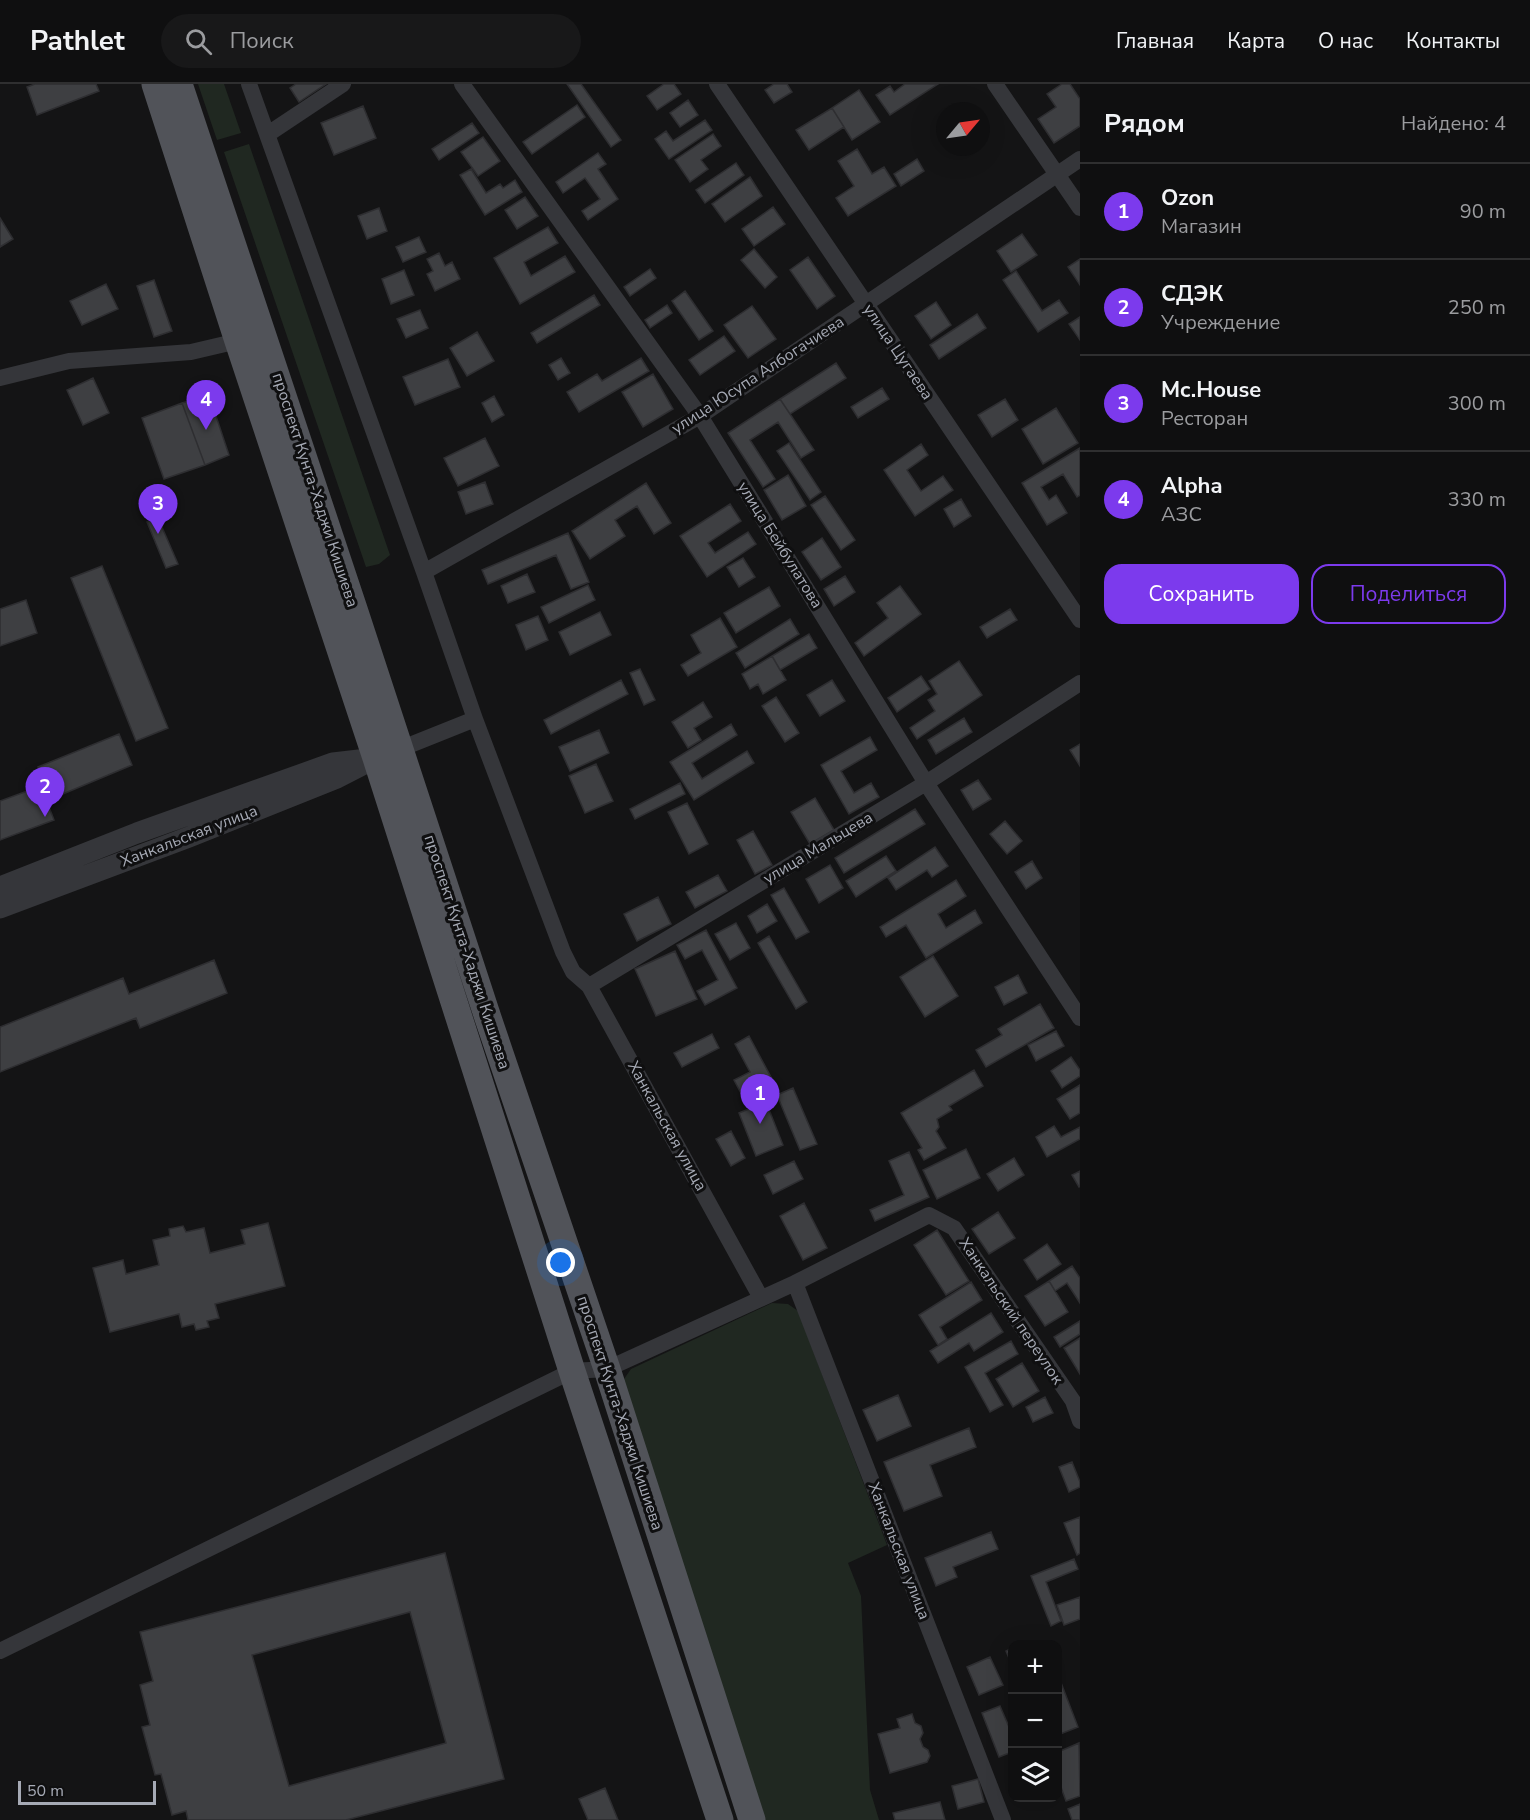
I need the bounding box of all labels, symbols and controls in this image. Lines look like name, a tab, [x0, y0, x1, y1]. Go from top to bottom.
search box	[161, 14, 581, 68]
text: Pathlet	[30, 22, 125, 60]
icon: search	[182, 25, 215, 58]
text: Поиск	[230, 26, 294, 56]
text: Главная	[1116, 27, 1194, 55]
text: Карта	[1227, 27, 1285, 55]
text: О нас	[1318, 27, 1373, 55]
text: Контакты	[1406, 27, 1500, 55]
north arrow	[936, 102, 990, 156]
text: Рядом	[1104, 106, 1185, 141]
text: Найдено: 4	[1401, 110, 1506, 137]
text: Ozon	[1161, 183, 1214, 213]
text: 1	[1118, 198, 1130, 225]
text: 90 m	[1460, 198, 1506, 225]
text: Магазин	[1161, 213, 1242, 240]
text: СДЭК	[1161, 279, 1223, 309]
text: 2	[1118, 294, 1130, 321]
text: 250 m	[1448, 294, 1506, 321]
street label: улица Цугаева	[858, 300, 938, 404]
text: Учреждение	[1161, 309, 1280, 336]
street label: улица Юсупа Албогачиева	[667, 311, 849, 439]
street label: проспект Кунта-Хаджи Кишиева	[267, 370, 363, 610]
text: Mc.House	[1161, 375, 1261, 405]
pin: 4	[186, 380, 226, 430]
text: 3	[1118, 390, 1130, 417]
text: 300 m	[1448, 390, 1506, 417]
text: Ресторан	[1161, 405, 1248, 432]
text: Alpha	[1161, 471, 1223, 501]
street label: улица Бейбулатова	[732, 477, 828, 613]
pin: 3	[138, 484, 178, 534]
text: 4	[1118, 486, 1130, 513]
text: 330 m	[1448, 486, 1506, 513]
text: АЗС	[1161, 501, 1202, 528]
button: Сохранить	[1104, 564, 1299, 624]
button: Поделиться	[1311, 564, 1506, 624]
pin: 2	[26, 768, 64, 817]
street label: Ханкальская улица	[117, 800, 261, 872]
street label: улица Мальцева	[759, 807, 877, 889]
street label: проспект Кунта-Хаджи Кишиева	[419, 832, 515, 1072]
street label: Ханкальская улица	[622, 1057, 712, 1195]
pin: 1	[740, 1074, 780, 1124]
street label: Ханкальский переулок	[954, 1233, 1069, 1389]
your location	[546, 1248, 575, 1277]
street label: проспект Кунта-Хаджи Кишиева	[572, 1293, 668, 1533]
street label: Ханкальская улица	[863, 1479, 935, 1623]
map controls	[1008, 1640, 1062, 1802]
button: +	[1008, 1640, 1062, 1694]
button: −	[1008, 1694, 1062, 1748]
button: layers	[1008, 1748, 1062, 1802]
scale bar	[18, 1778, 156, 1806]
text: 50 m	[27, 1780, 64, 1802]

